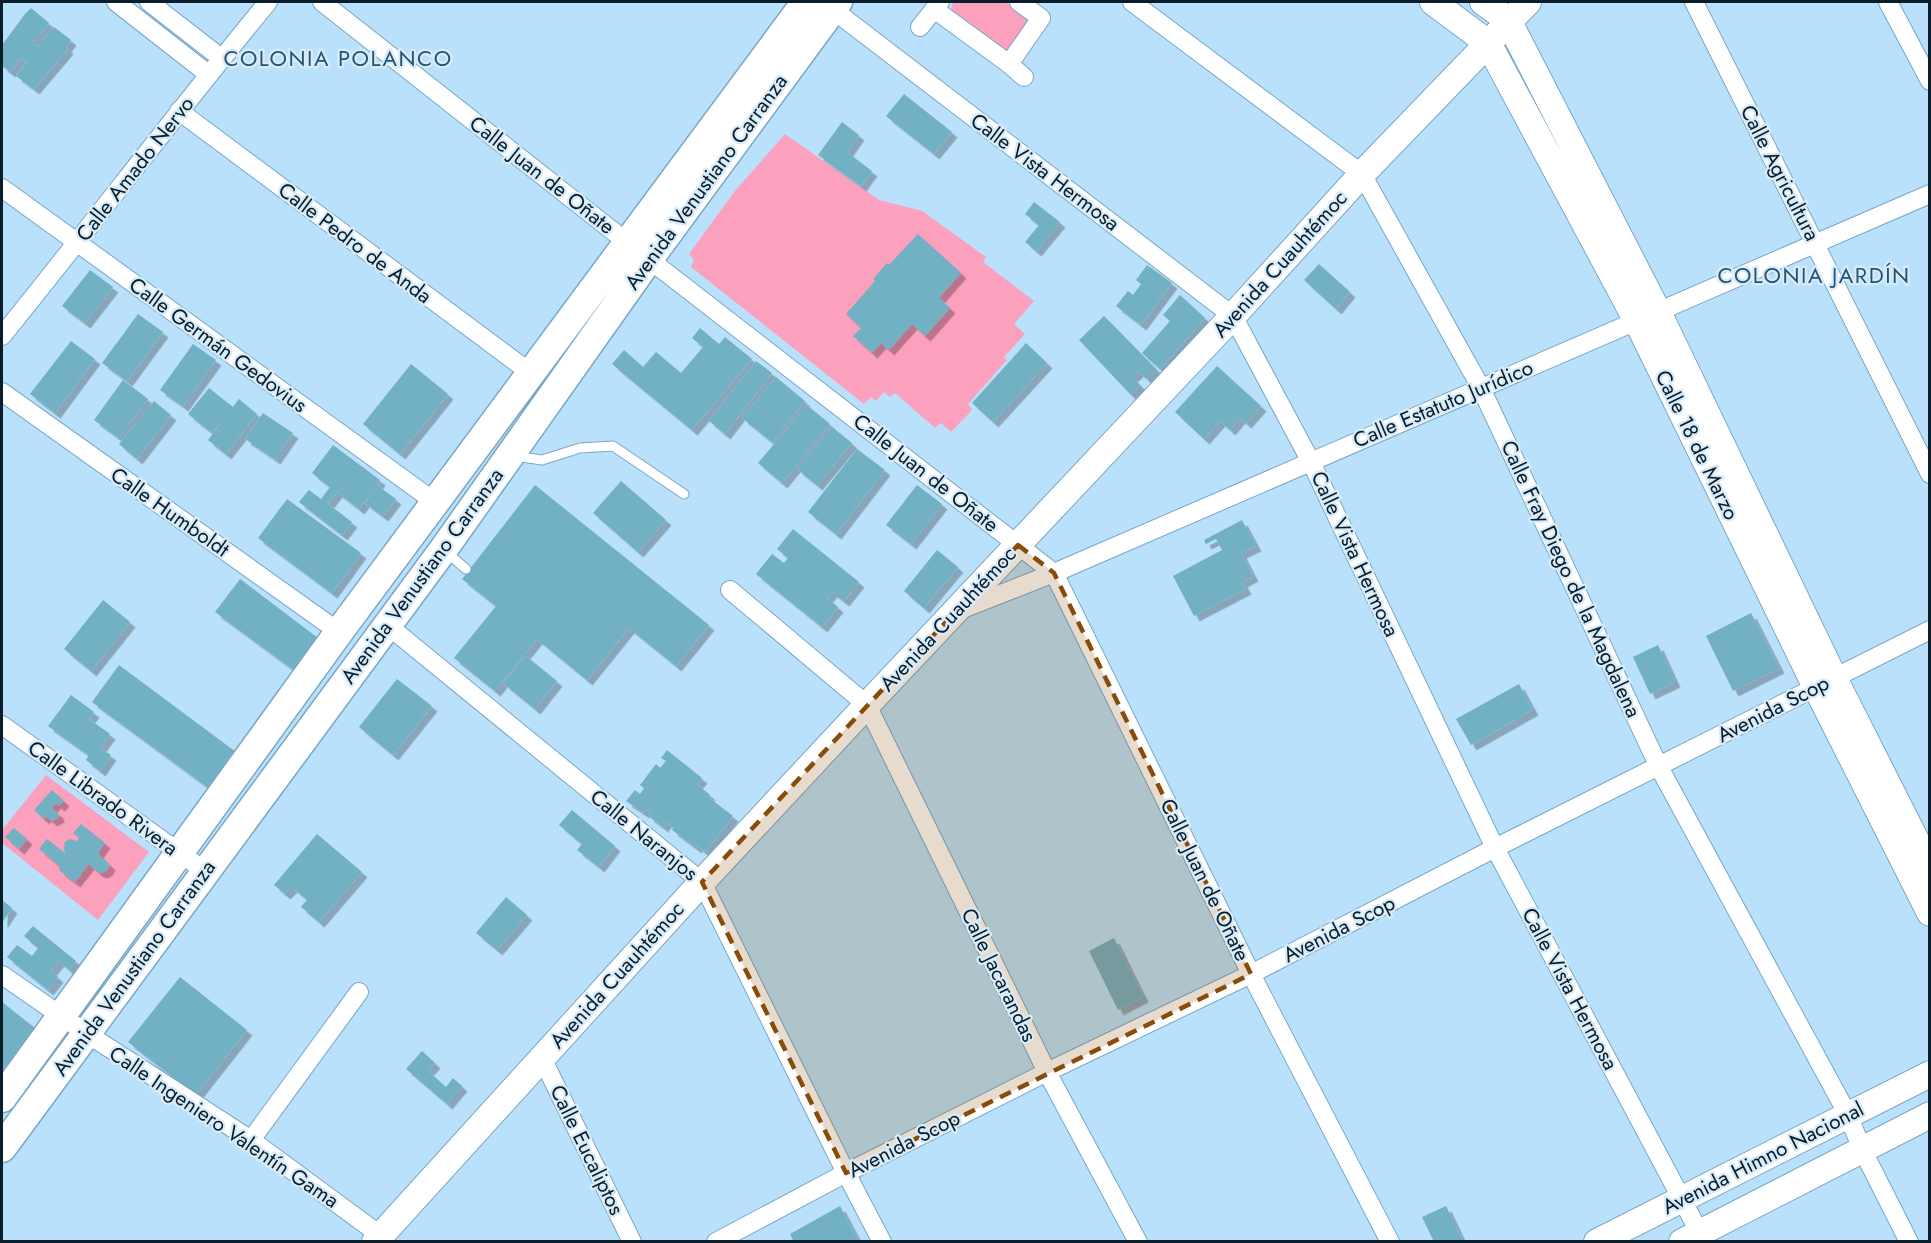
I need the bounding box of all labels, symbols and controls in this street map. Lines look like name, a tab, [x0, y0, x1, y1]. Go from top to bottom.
district label: COLONIA POLANCO	[223, 42, 453, 74]
street label: Avenida Venustiano Carranza	[617, 68, 795, 296]
street label: Calle Amado Nervo	[69, 90, 201, 248]
street label: Calle Agricultura	[1733, 100, 1827, 246]
street label: Calle Vista Hermosa	[964, 106, 1126, 238]
street label: Calle Juan de Oñate	[463, 109, 621, 242]
street label: Calle Pedro de Anda	[272, 175, 438, 311]
street label: Avenida Cuauhtémoc	[1206, 184, 1354, 344]
district label: COLONIA JARDÍN	[1717, 259, 1911, 291]
street label: Calle Germán Gedovius	[123, 270, 313, 420]
street label: Calle Estatuto Jurídico	[1348, 352, 1538, 456]
street label: Calle 18 de Marzo	[1648, 365, 1746, 525]
street label: Calle Juan de Oñate	[847, 407, 1005, 540]
street label: Calle Fray Diego de la Magdalena	[1493, 436, 1649, 722]
street label: Calle Humboldt	[104, 460, 236, 564]
street label: Avenida Venustiano Carranza	[333, 462, 511, 690]
street label: Calle Vista Hermosa	[1303, 466, 1407, 642]
street label: Avenida Cuauhtémoc	[873, 540, 1023, 698]
street label: Avenida Scop	[1712, 668, 1834, 750]
street label: Calle Librado Rivera	[22, 733, 184, 863]
street label: Calle Naranjos	[584, 782, 704, 888]
street label: Calle Juan de Oñate	[1153, 794, 1257, 966]
street label: Avenida Venustiano Carranza	[45, 854, 223, 1082]
street label: Avenida Scop	[1278, 888, 1400, 970]
street label: Avenida Cuauhtémoc	[543, 895, 691, 1055]
street label: Calle Jacarandas	[954, 903, 1044, 1047]
street label: Calle Vista Hermosa	[1515, 903, 1625, 1075]
street label: Calle Ingeniero Valentín Gama	[103, 1039, 345, 1215]
street label: Calle Eucaliptos	[543, 1080, 631, 1220]
street label: Avenida Himno Nacional	[1657, 1094, 1869, 1222]
street label: Avenida Scop	[843, 1103, 965, 1185]

